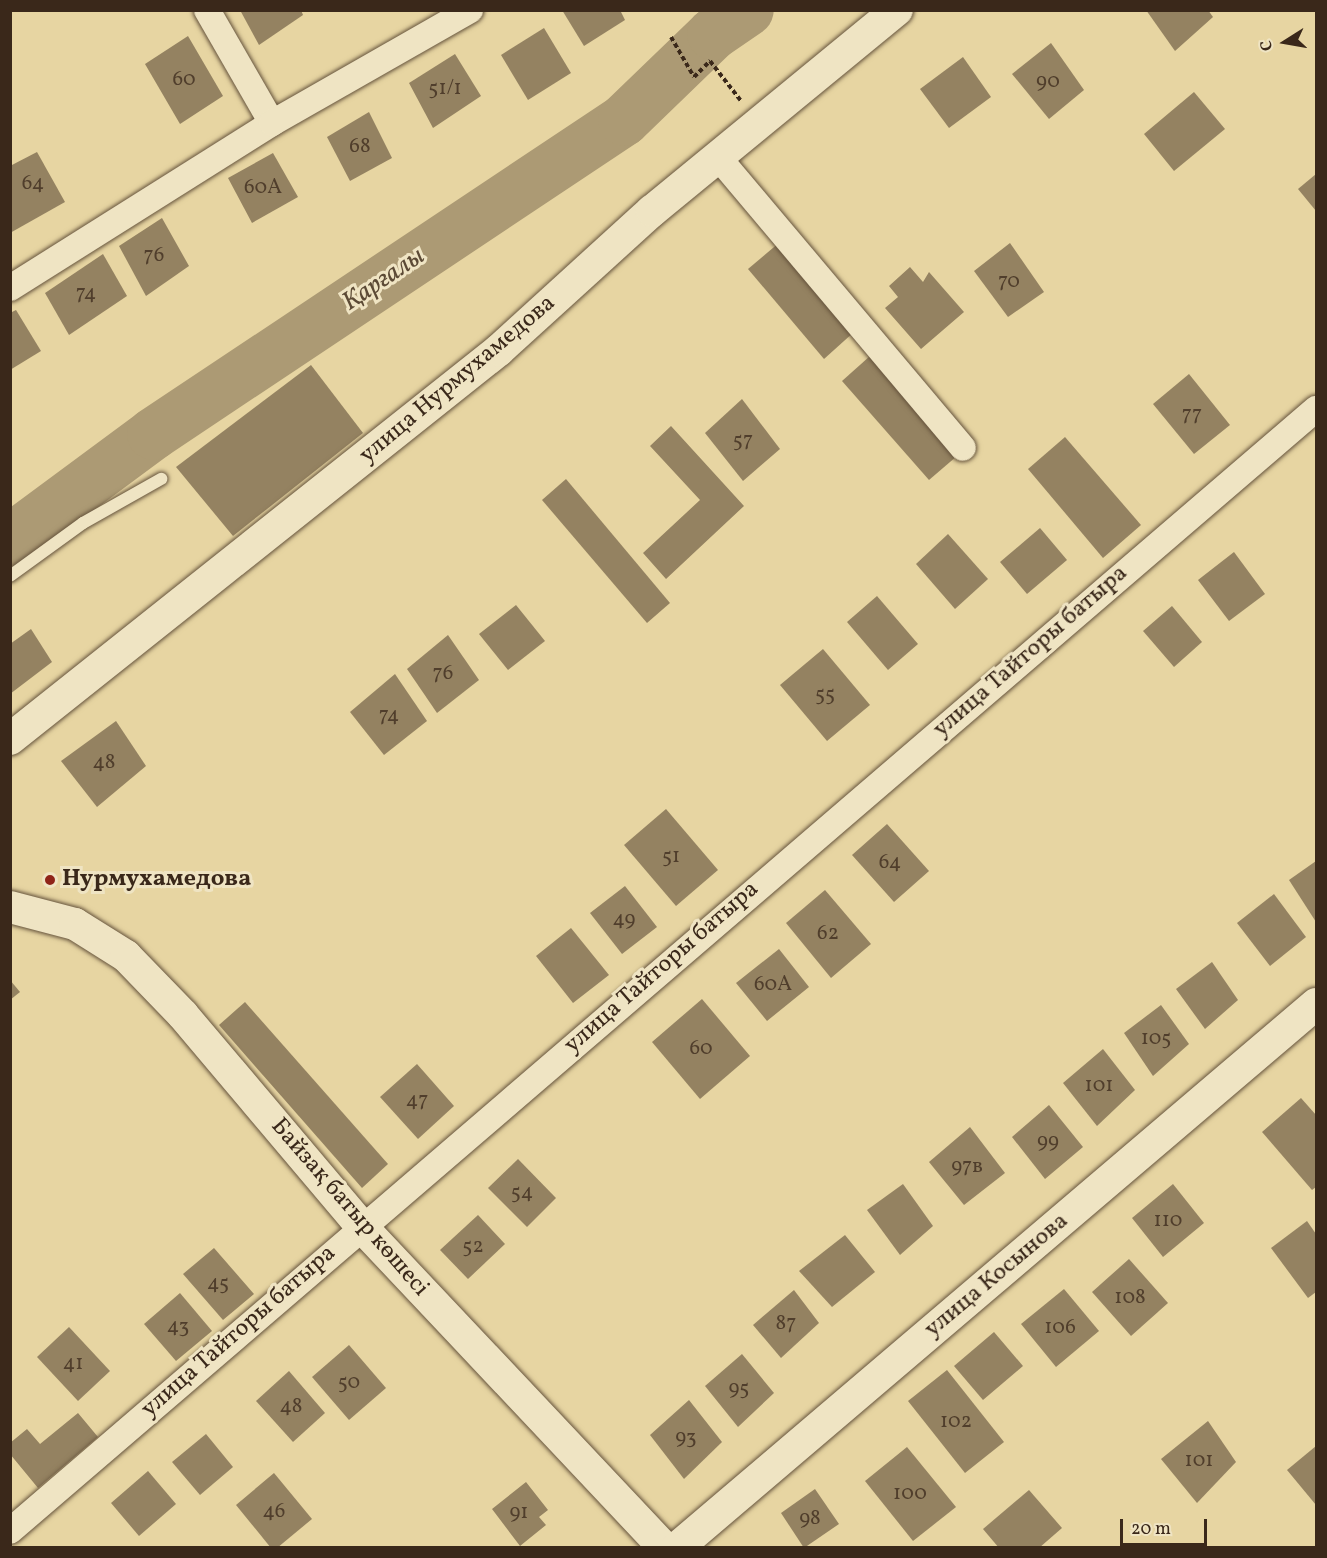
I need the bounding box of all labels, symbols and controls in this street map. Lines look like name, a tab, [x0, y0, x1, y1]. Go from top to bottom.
north arrow	[1255, 12, 1315, 72]
text: С	[1256, 38, 1279, 53]
house number: 60	[172, 67, 196, 93]
house number: 90	[1036, 69, 1060, 95]
house number: 51/1	[428, 76, 462, 102]
house number: 68	[349, 134, 371, 160]
house number: 64	[22, 171, 44, 197]
house number: 60А	[244, 175, 282, 201]
water label: Қарғалы	[337, 241, 431, 319]
house number: 76	[144, 243, 164, 269]
house number: 70	[998, 269, 1020, 295]
house number: 74	[76, 281, 96, 307]
street label: улица Нурмухамедова	[354, 290, 562, 470]
house number: 77	[1182, 402, 1202, 428]
house number: 57	[733, 428, 753, 454]
street label: улица Тайторы батыра	[928, 559, 1134, 745]
house number: 76	[433, 661, 453, 687]
house number: 55	[815, 682, 835, 708]
house number: 74	[379, 703, 399, 729]
house number: 48	[93, 750, 115, 776]
house number: 51	[662, 844, 680, 870]
house number: 64	[879, 850, 901, 876]
place label: Нурмухамедова	[62, 866, 251, 894]
marker: Нурмухамедова	[43, 873, 57, 887]
street label: улица Тайторы батыра	[559, 875, 765, 1061]
house number: 49	[613, 907, 635, 933]
house number: 62	[817, 921, 839, 947]
house number: 60А	[754, 972, 792, 998]
house number: 105	[1141, 1026, 1171, 1052]
house number: 60	[689, 1036, 713, 1062]
house number: 101	[1085, 1073, 1113, 1099]
house number: 47	[406, 1088, 428, 1114]
street label: Байзақ батыр көшесі	[264, 1113, 434, 1303]
house number: 99	[1037, 1129, 1059, 1155]
house number: 97в	[951, 1154, 983, 1180]
house number: 54	[511, 1180, 533, 1206]
street label: улица Косынова	[919, 1207, 1075, 1345]
house number: 110	[1154, 1208, 1182, 1234]
house number: 52	[462, 1234, 484, 1260]
street label: улица Тайторы батыра	[136, 1239, 342, 1425]
house number: 45	[207, 1271, 229, 1297]
house number: 108	[1114, 1285, 1146, 1311]
house number: 87	[776, 1311, 796, 1337]
house number: 43	[167, 1314, 189, 1340]
house number: 106	[1044, 1315, 1076, 1341]
house number: 41	[63, 1351, 83, 1377]
house number: 50	[338, 1370, 360, 1396]
house number: 95	[729, 1376, 749, 1402]
house number: 48	[280, 1394, 302, 1420]
house number: 102	[940, 1409, 972, 1435]
house number: 93	[675, 1425, 697, 1451]
house number: 101	[1185, 1448, 1213, 1474]
house number: 100	[893, 1481, 927, 1507]
house number: 46	[263, 1499, 285, 1525]
house number: 91	[509, 1500, 529, 1526]
house number: 98	[799, 1506, 821, 1532]
scale bar	[1123, 1507, 1210, 1545]
text: 20 m	[1131, 1517, 1171, 1542]

